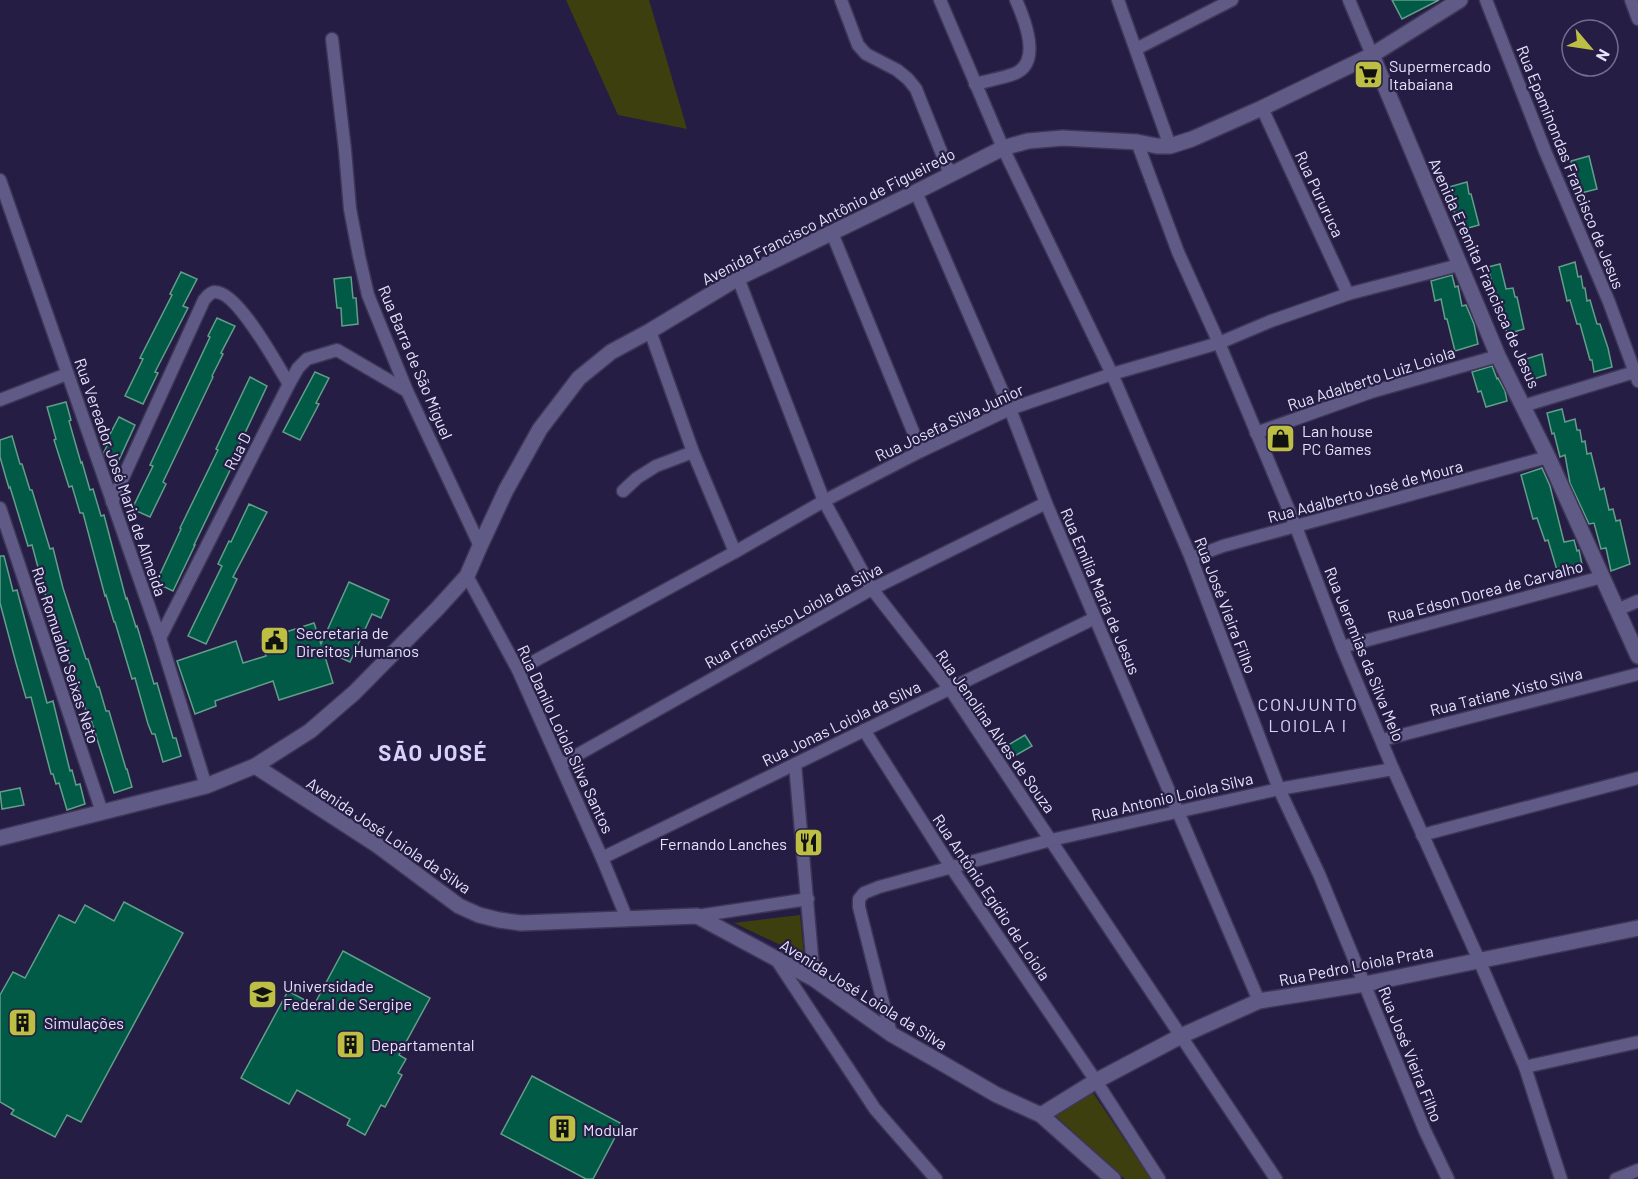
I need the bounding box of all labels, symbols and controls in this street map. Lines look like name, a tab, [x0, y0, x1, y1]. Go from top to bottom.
north arrow	[1560, 18, 1620, 78]
street label: Rua Epaminondas Francisco de Jesus	[1513, 42, 1629, 292]
text: N	[1593, 46, 1614, 65]
place label: Supermercado Itabaiana	[1389, 56, 1491, 93]
supermarket icon: Supermercado Itabaiana	[1352, 58, 1384, 90]
street label: Avenida Francisco Antônio de Figueiredo	[698, 144, 958, 288]
street label: Rua Pururuca	[1292, 148, 1348, 240]
street label: Avenida Eremita Francisca de Jesus	[1426, 155, 1544, 391]
street label: Rua Barra de São Miguel	[375, 282, 457, 442]
street label: Rua Adalberto Luiz Loiola	[1285, 342, 1457, 414]
street label: Rua Vereador José Maria de Almeida	[71, 355, 171, 599]
street label: Rua Josefa Silva Junior	[872, 379, 1026, 465]
place label: Lan house PC Games	[1302, 421, 1373, 458]
shop icon: Lan house PC Games	[1265, 423, 1297, 455]
street label: Rua D	[220, 429, 254, 473]
street label: Rua Adalberto José de Moura	[1265, 456, 1465, 526]
street label: Rua Emilia Maria de Jesus	[1057, 505, 1145, 677]
street label: Rua José Vieira Filho	[1191, 534, 1261, 676]
street label: Rua Edson Dorea de Carvalho	[1385, 556, 1585, 626]
street label: Rua Francisco Loiola da Silva	[701, 558, 885, 672]
street label: Rua Romualdo Seixas Neto	[28, 564, 104, 746]
street label: Rua Jeremias da Silva Melo	[1321, 564, 1409, 744]
place label: Secretaria de Direitos Humanos	[296, 623, 419, 660]
public building icon: Secretaria de Direitos Humanos	[259, 625, 291, 657]
street label: Rua Danilo Loiola Silva Santos	[514, 642, 618, 836]
street label: Rua Jenolina Alves de Souza	[932, 646, 1060, 816]
street label: Rua Tatiane Xisto Silva	[1428, 663, 1584, 719]
street label: Rua Jonas Loiola da Silva	[759, 676, 923, 770]
district label: CONJUNTO LOIOLA I	[1257, 693, 1359, 736]
district label: SÃO JOSÉ	[378, 739, 488, 765]
street label: Rua Antonio Loiola Silva	[1089, 768, 1255, 824]
street label: Avenida José Loiola da Silva	[303, 773, 475, 897]
street label: Rua Antônio Egídio de Loiola	[929, 810, 1055, 984]
restaurant icon: Fernando Lanches	[792, 827, 824, 859]
place label: Fernando Lanches	[660, 834, 787, 853]
street label: Avenida José Loiola da Silva	[777, 935, 951, 1053]
street label: Rua Pedro Loiola Prata	[1277, 941, 1435, 989]
place label: Universidade Federal de Sergipe	[283, 976, 412, 1013]
school or university icon: Universidade Federal de Sergipe	[246, 978, 278, 1010]
street label: Rua José Vieira Filho	[1375, 983, 1447, 1125]
building icon: Simulações	[7, 1006, 39, 1038]
place label: Simulações	[44, 1013, 124, 1032]
building icon: Departamental	[334, 1028, 366, 1060]
place label: Departamental	[371, 1035, 474, 1054]
building icon: Modular	[546, 1113, 578, 1145]
place label: Modular	[583, 1120, 638, 1139]

